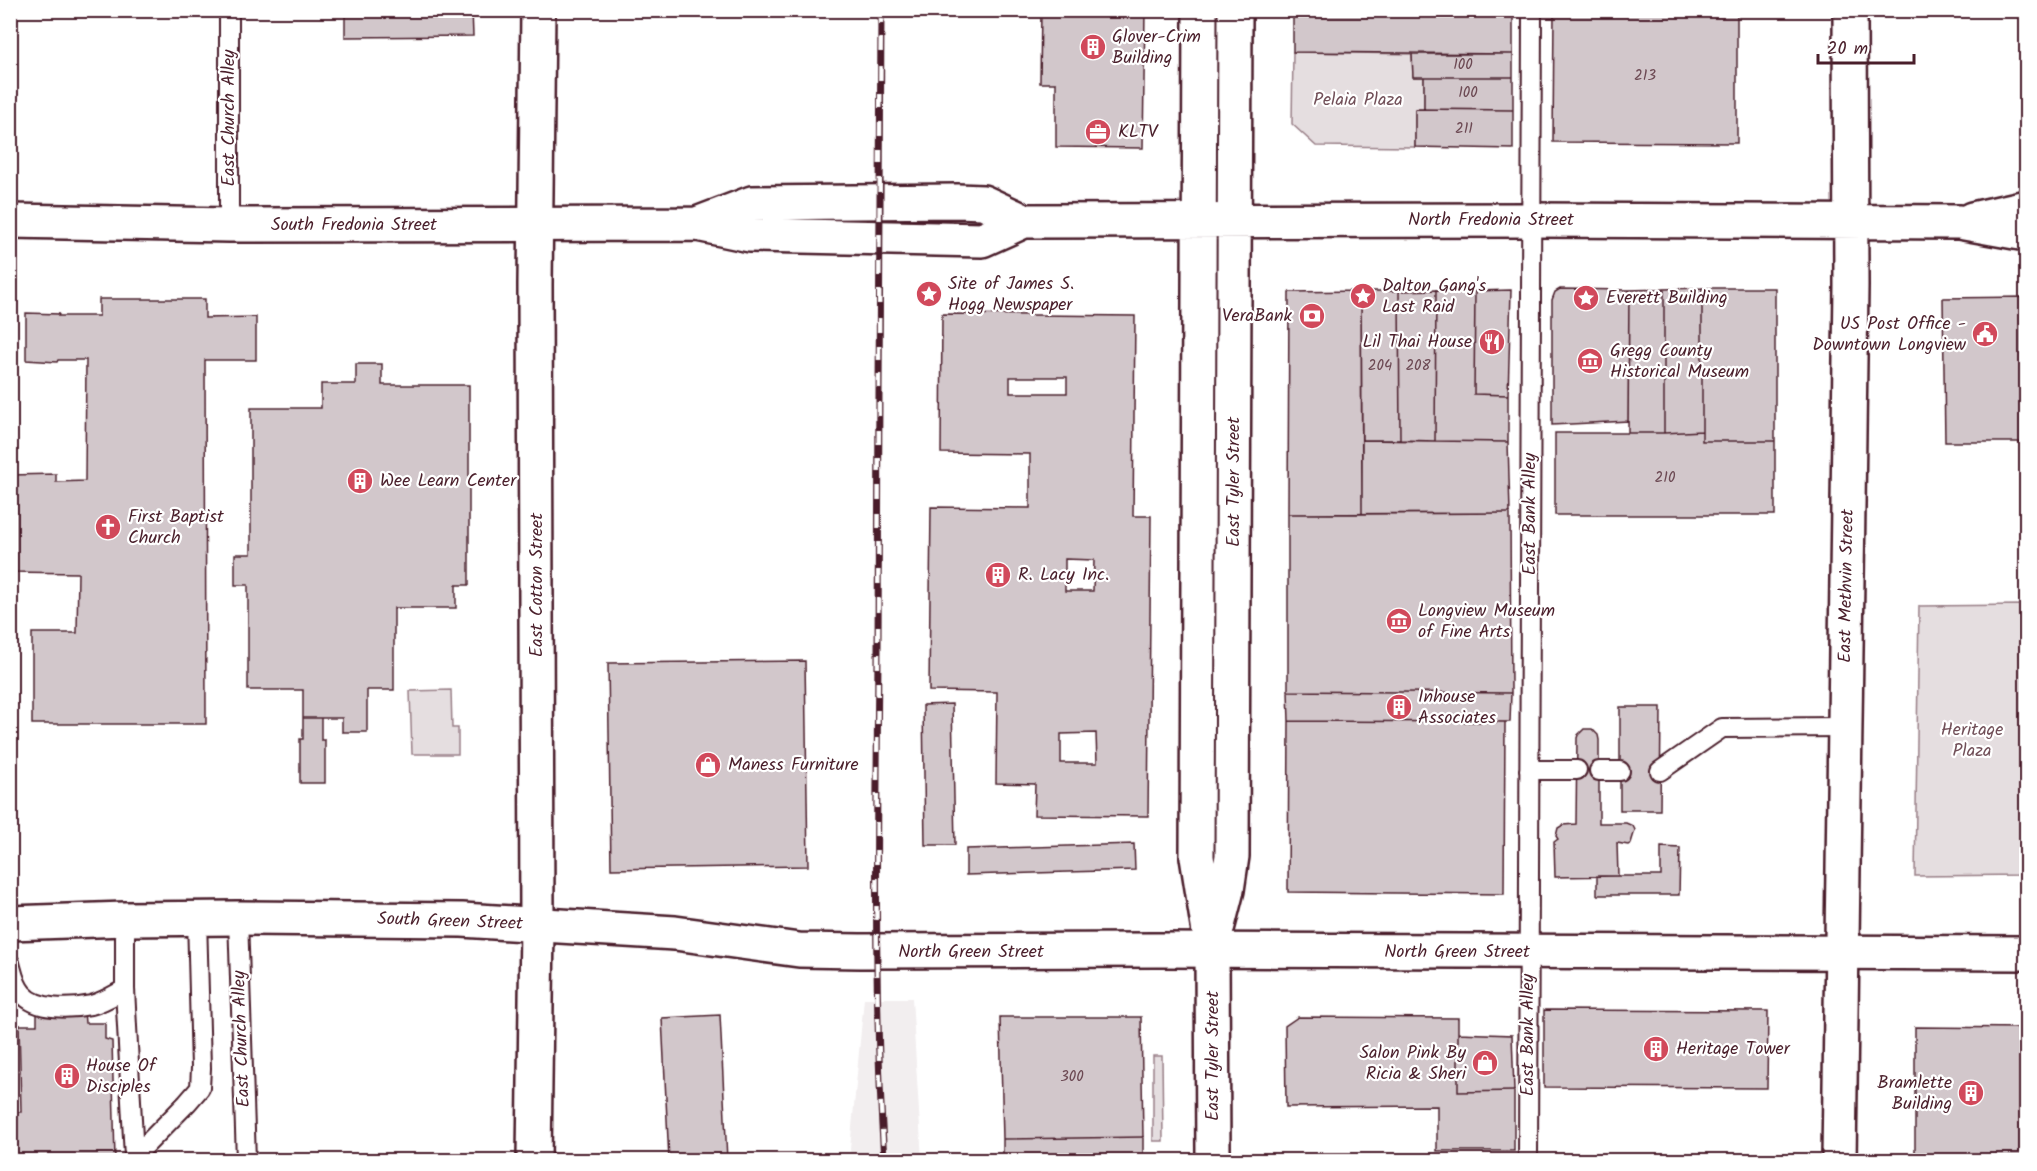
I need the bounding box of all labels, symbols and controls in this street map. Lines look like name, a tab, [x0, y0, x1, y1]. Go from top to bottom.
place label: Glover-Crim Building	[1112, 23, 1201, 73]
scale bar	[1818, 27, 1914, 65]
building icon: Glover-Crim Building	[1078, 32, 1108, 62]
text: 20 m	[1827, 35, 1868, 64]
street label: East Church Alley	[215, 49, 244, 187]
house number: 100	[1453, 53, 1473, 77]
house number: 213	[1634, 64, 1656, 88]
house number: 100	[1458, 81, 1478, 105]
park label: Pelaia Plaza	[1313, 86, 1403, 115]
office icon: KLTV	[1083, 117, 1113, 147]
house number: 211	[1455, 117, 1473, 141]
place label: KLTV	[1118, 118, 1159, 147]
street label: North Fredonia Street	[1408, 206, 1575, 235]
street label: South Fredonia Street	[271, 211, 438, 240]
place label: Site of James S. Hogg Newspaper	[948, 270, 1074, 320]
place label: Dalton Gang's Last Raid	[1382, 272, 1487, 322]
place icon: Site of James S. Hogg Newspaper	[914, 279, 944, 309]
place icon: Dalton Gang's Last Raid	[1348, 281, 1378, 311]
place icon: Everett Building	[1571, 283, 1601, 313]
place label: Everett Building	[1606, 284, 1728, 313]
bank icon: VeraBank	[1297, 301, 1327, 331]
place label: VeraBank	[1222, 302, 1293, 331]
place label: US Post Office - Downtown Longview	[1812, 310, 1967, 360]
public building icon: US Post Office - Downtown Longview	[1970, 319, 2000, 349]
restaurant icon: Lil Thai House	[1477, 327, 1507, 357]
place label: Lil Thai House	[1362, 328, 1472, 357]
place label: Gregg County Historical Museum	[1610, 337, 1749, 387]
museum icon: Gregg County Historical Museum	[1575, 346, 1605, 376]
house number: 204	[1368, 354, 1392, 378]
house number: 208	[1405, 354, 1432, 378]
street label: East Tyler Street	[1220, 416, 1249, 547]
street label: East Bank Alley	[1516, 452, 1545, 575]
building icon: Wee Learn Center	[345, 466, 375, 496]
house number: 210	[1655, 466, 1676, 490]
place label: Wee Learn Center	[380, 467, 517, 496]
place label: First Baptist Church	[128, 503, 225, 553]
street label: East Methvin Street	[1831, 508, 1863, 663]
church icon: First Baptist Church	[93, 512, 123, 542]
street label: East Cotton Street	[523, 512, 552, 657]
building icon: R. Lacy Inc.	[983, 560, 1013, 590]
place label: R. Lacy Inc.	[1018, 561, 1109, 590]
place label: Longview Museum of Fine Arts	[1418, 597, 1555, 647]
museum icon: Longview Museum of Fine Arts	[1384, 606, 1414, 636]
place label: Inhouse Associates	[1418, 683, 1496, 733]
building icon: Inhouse Associates	[1384, 692, 1414, 722]
park label: Heritage Plaza	[1941, 716, 2003, 766]
shop icon: Maness Furniture	[693, 750, 723, 780]
place label: Maness Furniture	[728, 751, 858, 780]
street label: South Green Street	[377, 905, 524, 939]
street label: North Green Street	[898, 938, 1045, 967]
street label: North Green Street	[1384, 938, 1531, 967]
street label: East Church Alley	[225, 969, 259, 1108]
street label: East Bank Alley	[1514, 973, 1543, 1096]
street label: East Tyler Street	[1199, 990, 1228, 1121]
building icon: Heritage Tower	[1641, 1034, 1671, 1064]
place label: Heritage Tower	[1676, 1035, 1791, 1064]
place label: Salon Pink By Ricia & Sheri	[1359, 1039, 1467, 1089]
shop icon: Salon Pink By Ricia & Sheri	[1470, 1048, 1500, 1078]
place label: House Of Disciples	[86, 1052, 158, 1102]
building icon: House Of Disciples	[52, 1061, 82, 1091]
house number: 300	[1060, 1065, 1084, 1089]
place label: Bramlette Building	[1877, 1069, 1952, 1119]
building icon: Bramlette Building	[1956, 1078, 1986, 1108]

